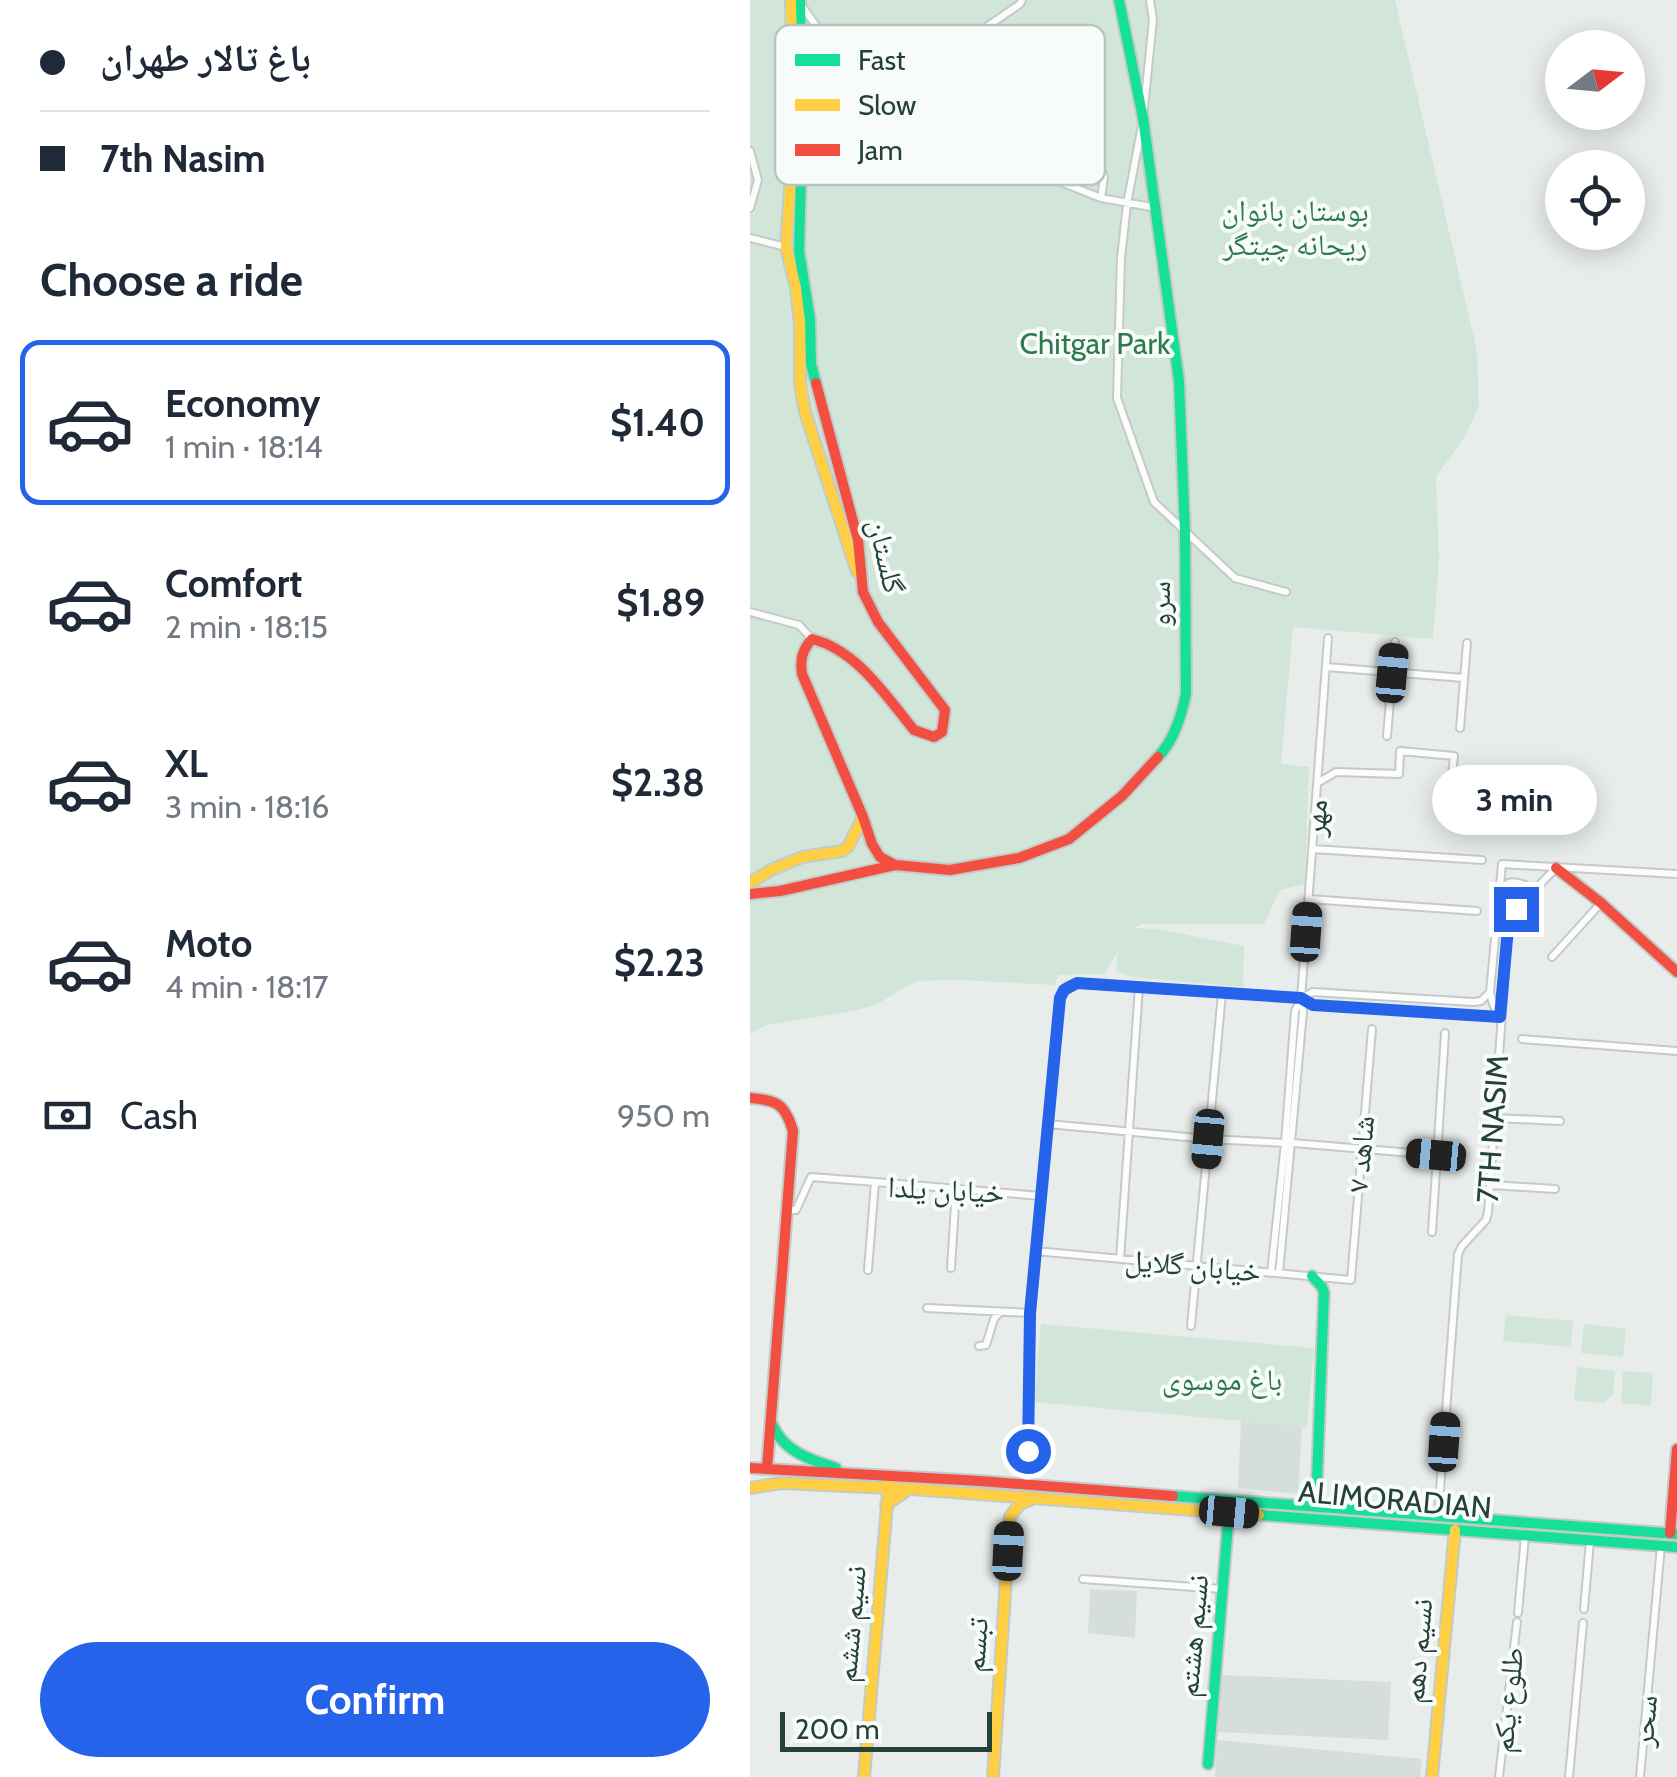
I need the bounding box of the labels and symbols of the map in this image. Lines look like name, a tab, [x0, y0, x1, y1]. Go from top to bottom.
legend	[775, 25, 1105, 185]
north arrow	[1545, 30, 1645, 130]
text: Fast	[858, 43, 906, 77]
text: Slow	[858, 88, 916, 122]
text: Jam	[857, 133, 903, 167]
park label: بوستان بانوان ریحانه چیتگر	[1221, 192, 1369, 263]
park label: Chitgar Park	[1020, 325, 1171, 362]
street label: گلستان	[860, 515, 913, 597]
street label: سرو	[1141, 581, 1178, 627]
car	[1374, 642, 1410, 704]
callout: 3 min	[1434, 764, 1598, 834]
street label: مهر	[1296, 798, 1335, 839]
route end	[1494, 887, 1539, 932]
car	[1289, 901, 1323, 963]
street label: 7TH NASIM	[1469, 1054, 1516, 1204]
car	[1190, 1108, 1226, 1170]
street label: شاهد ۷	[1339, 1114, 1382, 1194]
car	[1405, 1137, 1467, 1173]
street label: خیابان یلدا	[887, 1168, 1005, 1211]
street label: خیابان گلایل	[1123, 1241, 1263, 1290]
park label: باغ موسوی	[1162, 1361, 1282, 1399]
car	[1427, 1411, 1461, 1473]
route start	[1006, 1429, 1051, 1474]
street label: ALIMORADIAN	[1297, 1473, 1493, 1526]
car	[1198, 1494, 1260, 1530]
car	[991, 1520, 1025, 1582]
street label: نسیم ششم	[827, 1564, 876, 1684]
street label: نسیم هشتم	[1169, 1573, 1218, 1699]
street label: نسیم دهم	[1394, 1597, 1443, 1705]
street label: تبسم	[955, 1616, 998, 1674]
street label: طلوع یکم	[1484, 1645, 1533, 1755]
street label: سحر	[1624, 1694, 1665, 1749]
scale bar	[780, 1707, 992, 1752]

